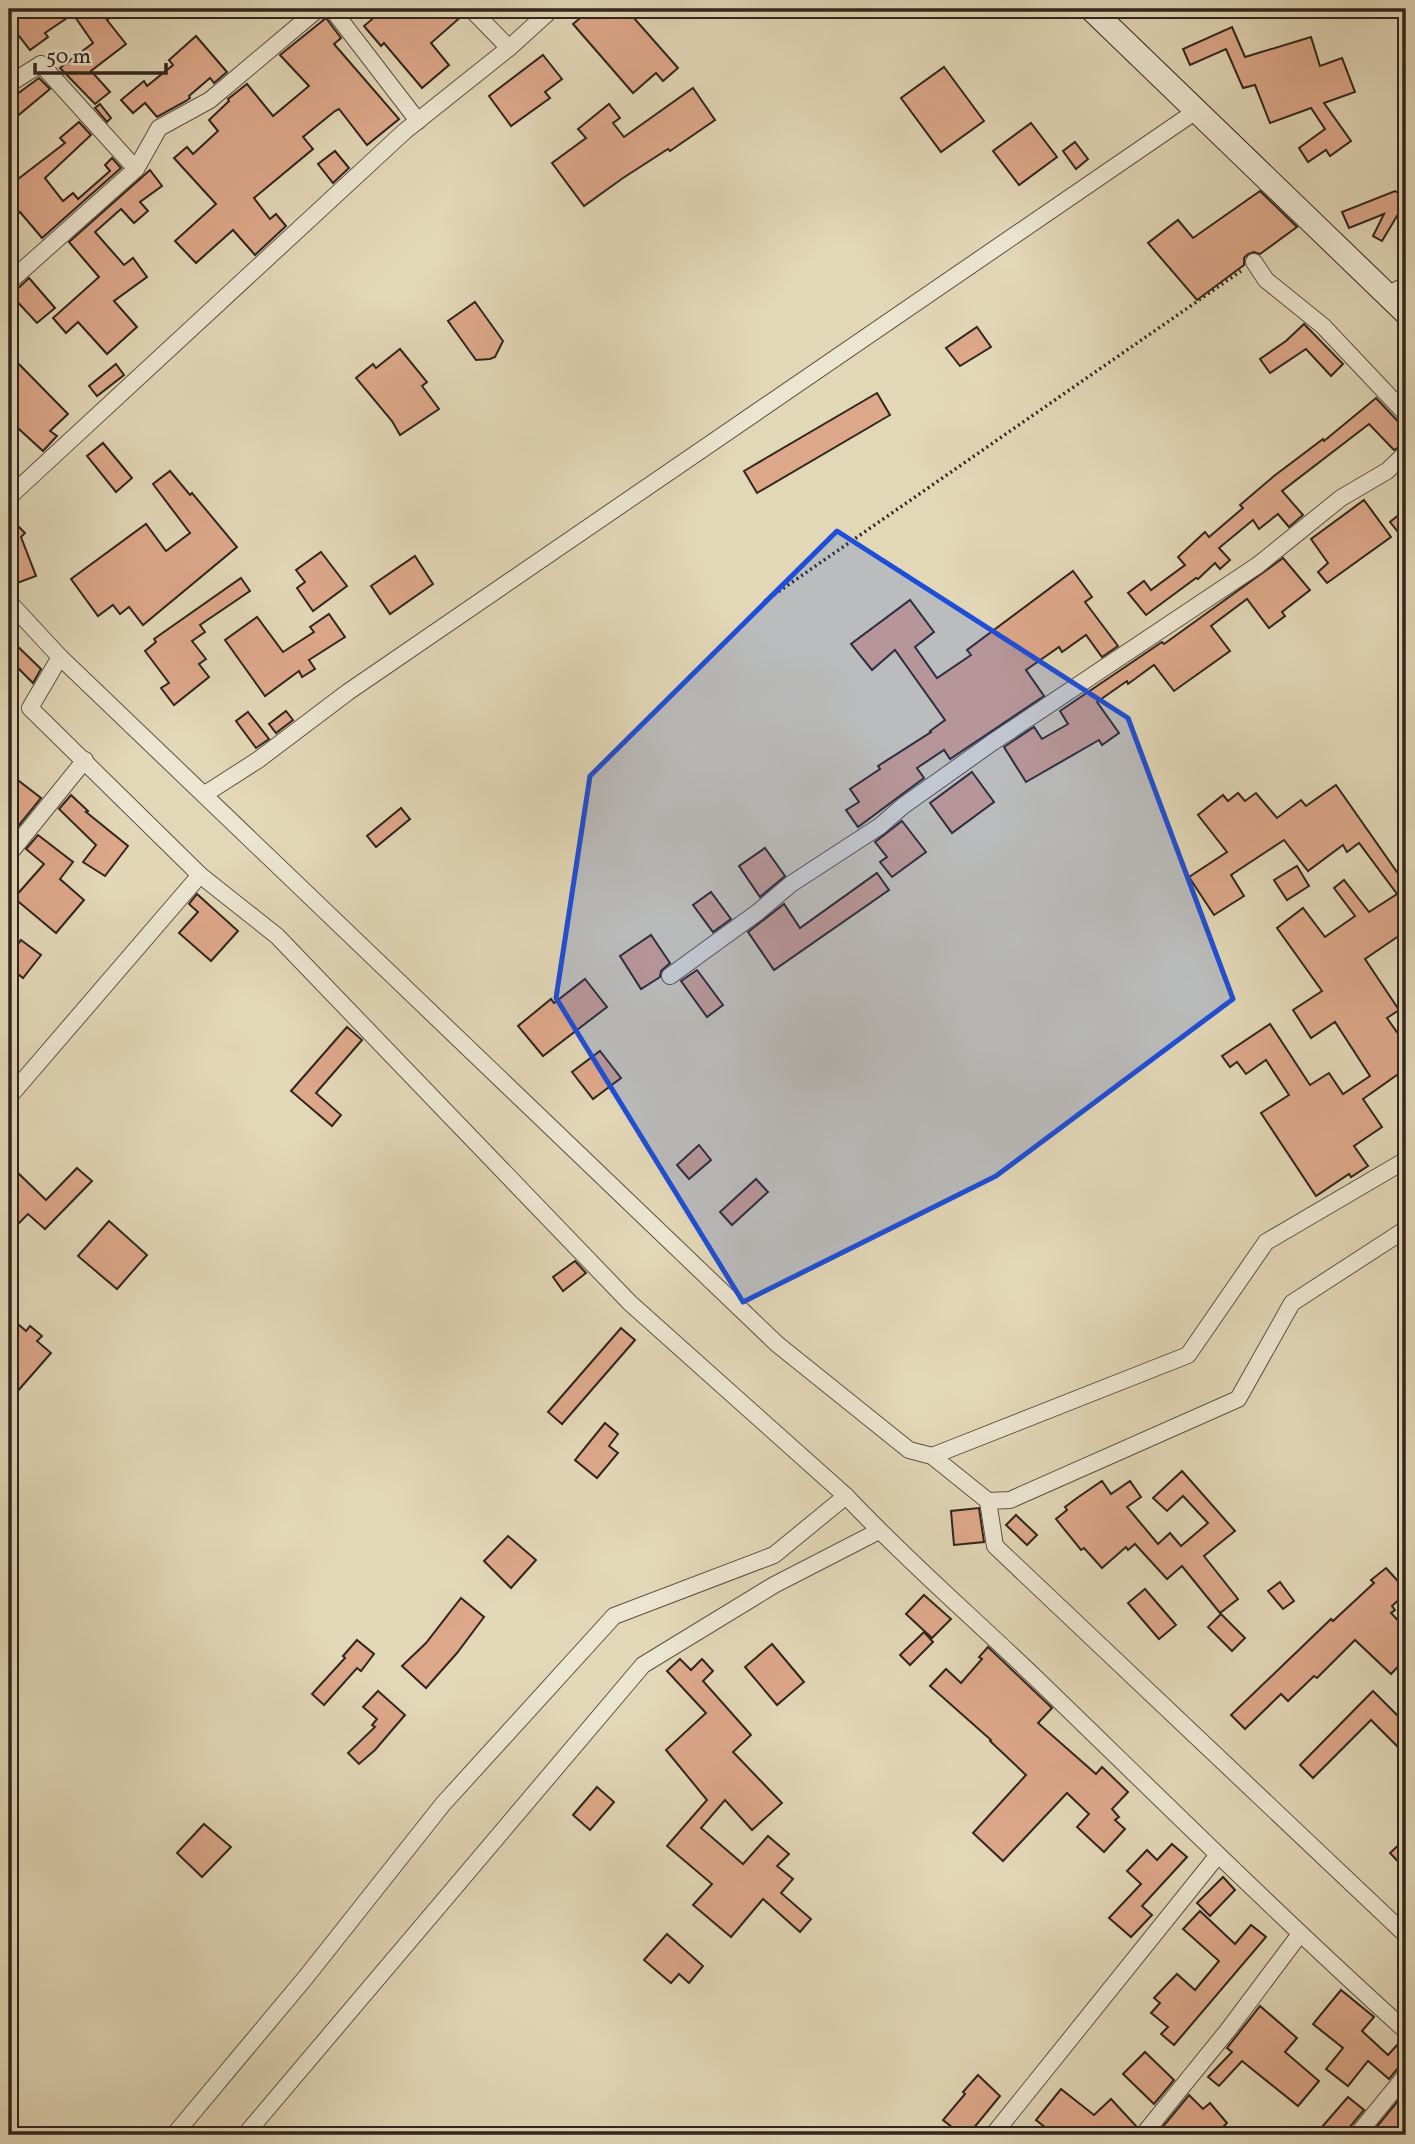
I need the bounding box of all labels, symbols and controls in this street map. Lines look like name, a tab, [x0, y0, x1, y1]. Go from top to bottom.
scale bar	[35, 32, 166, 76]
text: 50 m	[46, 43, 91, 72]

